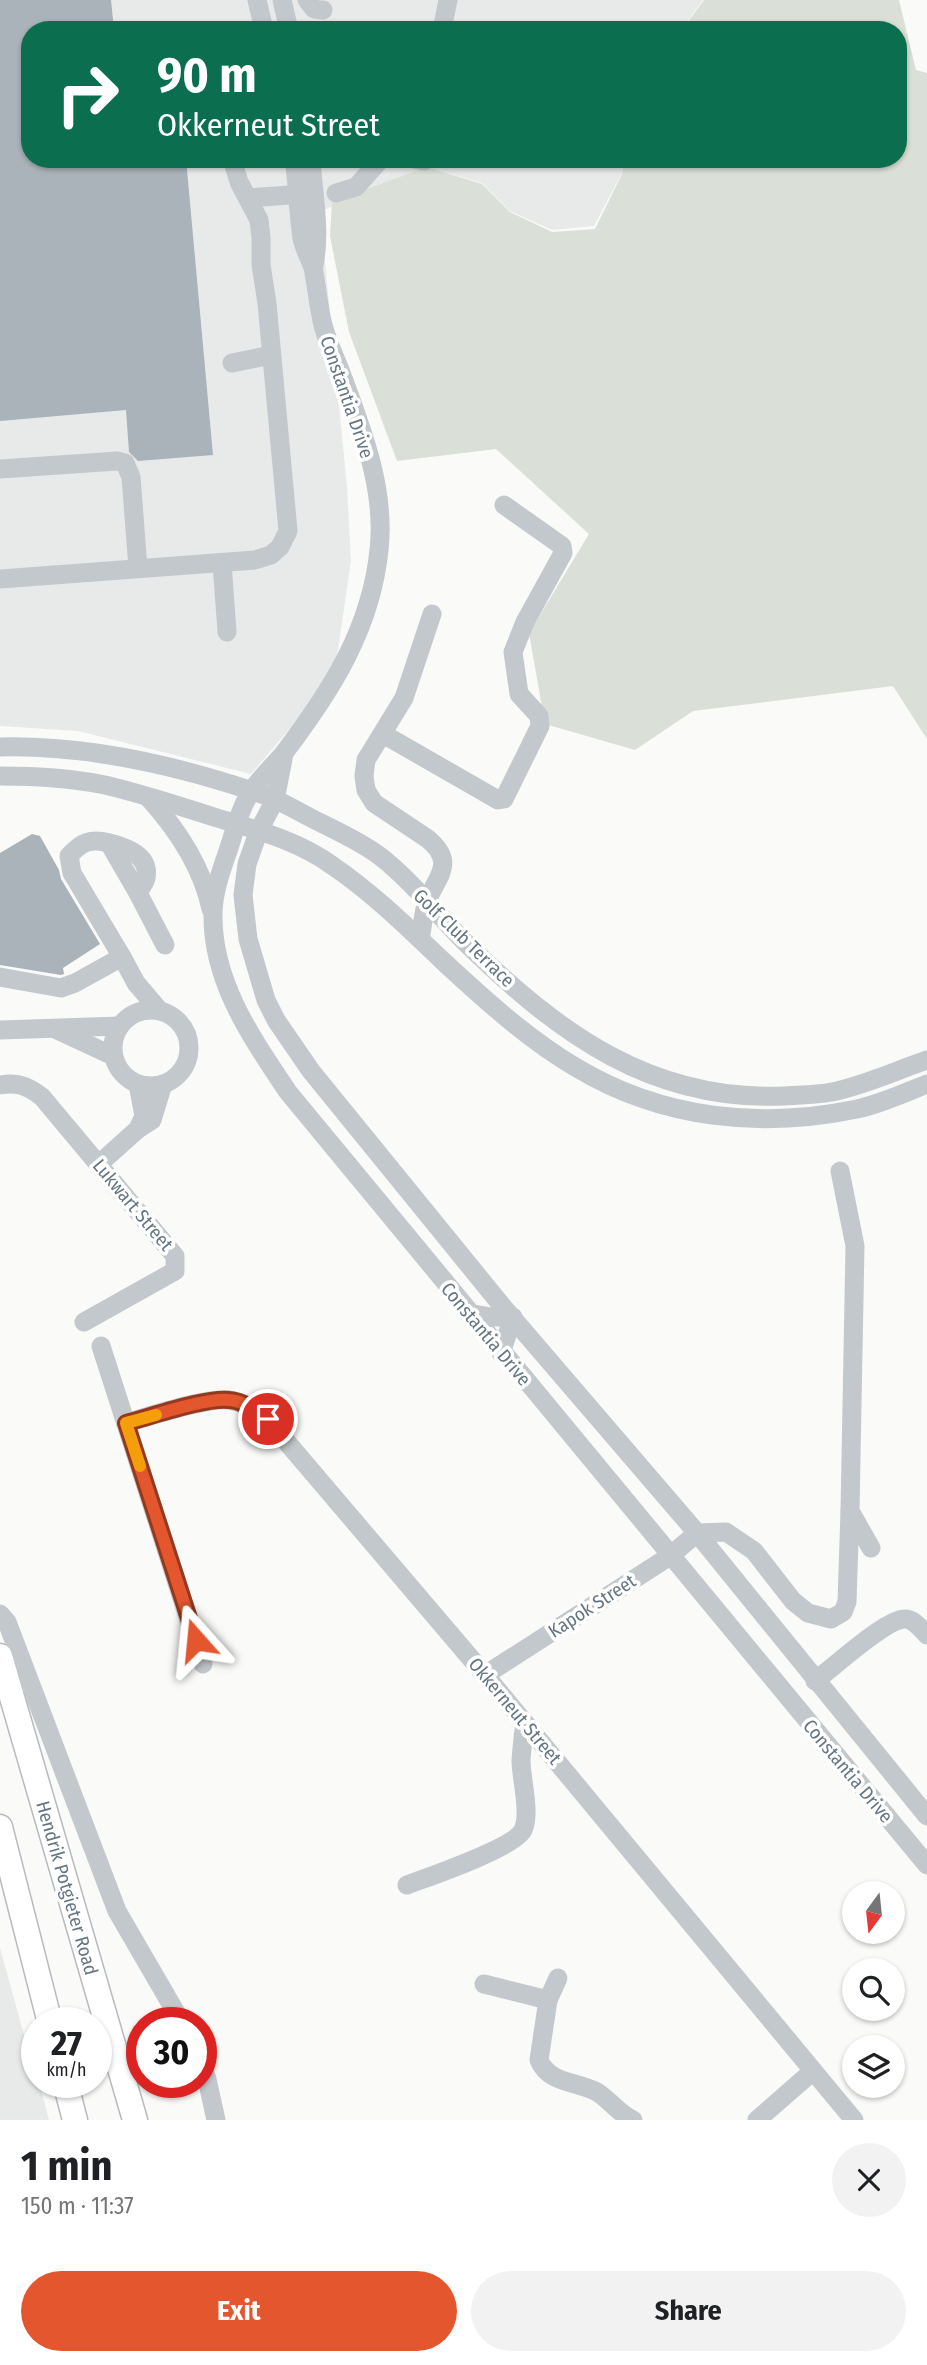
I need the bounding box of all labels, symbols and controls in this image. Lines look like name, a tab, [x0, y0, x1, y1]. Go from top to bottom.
text: 90 m	[157, 46, 257, 105]
icon: right	[42, 49, 133, 140]
text: Okkerneut Street	[157, 106, 380, 144]
street label: Constantia Drive	[315, 333, 379, 461]
street label: Golf Club Terrace	[409, 884, 519, 992]
street label: Lukwart Street	[88, 1155, 178, 1256]
street label: Constantia Drive	[436, 1278, 536, 1390]
pin	[238, 1389, 298, 1449]
icon: arrive	[249, 1400, 287, 1438]
street label: Kapok Street	[544, 1569, 641, 1643]
position arrow	[159, 1603, 233, 1677]
street label: Okkerneut Street	[464, 1653, 567, 1770]
street label: Constantia Drive	[798, 1715, 898, 1827]
street label: Hendrik Potgieter Road	[31, 1798, 103, 1978]
north arrow	[842, 1881, 905, 1944]
map controls	[842, 1881, 905, 2098]
button: search	[842, 1958, 905, 2021]
speed limit sign: 30	[126, 2007, 217, 2098]
text: 27	[51, 2022, 82, 2064]
button: layers	[842, 2035, 905, 2098]
text: km/h	[46, 2059, 87, 2081]
text: 1 min	[21, 2141, 112, 2191]
button: close	[832, 2143, 906, 2217]
text: 150 m · 11:37	[21, 2192, 134, 2220]
button: Exit	[21, 2271, 457, 2351]
button: Share	[471, 2271, 906, 2351]

